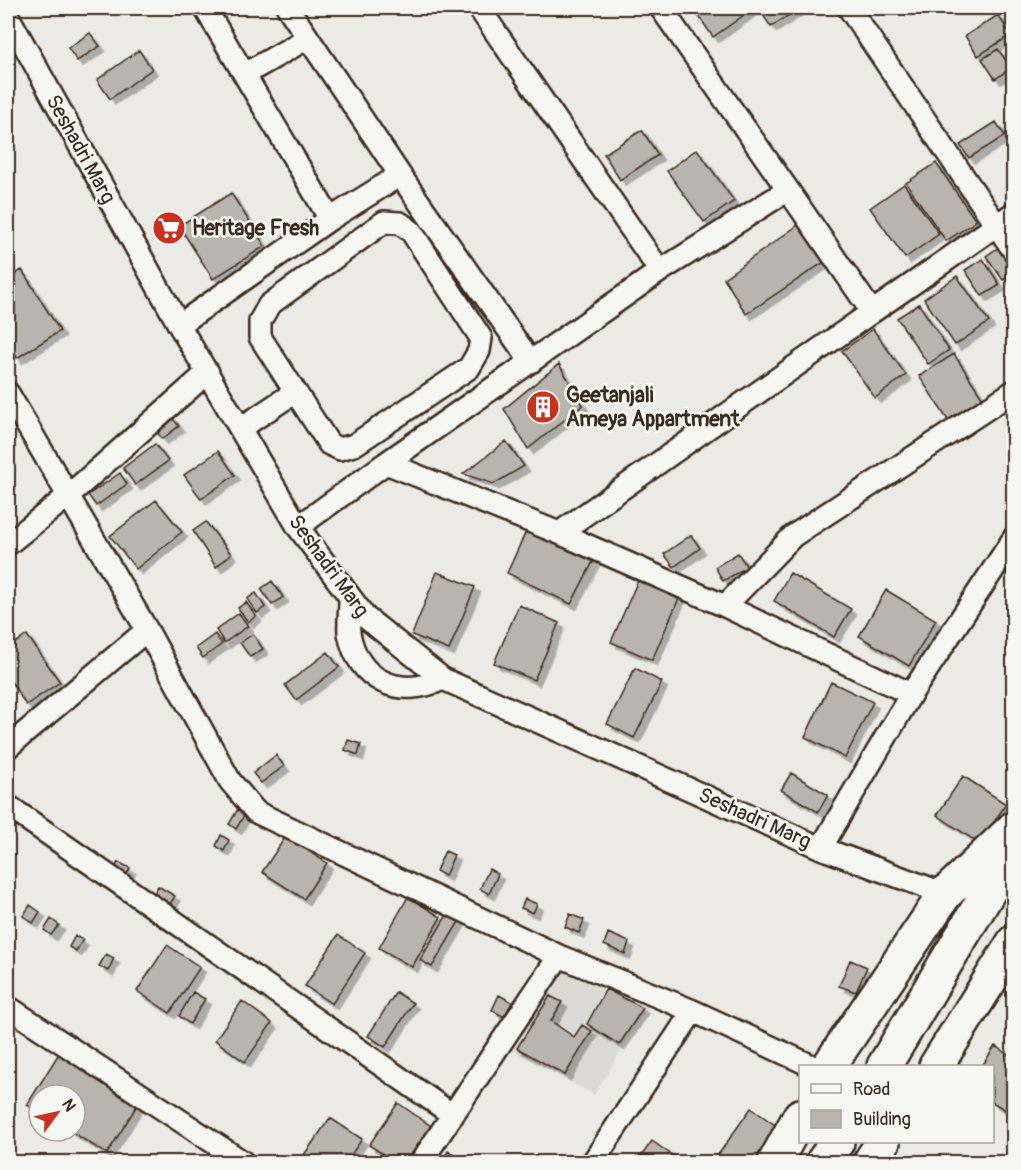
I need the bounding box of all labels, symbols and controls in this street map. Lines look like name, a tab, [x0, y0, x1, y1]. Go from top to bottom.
street label: Seshadri Marg	[40, 90, 122, 209]
supermarket icon: Heritage Fresh	[151, 210, 187, 246]
place label: Heritage Fresh	[192, 215, 319, 242]
place label: Geetanjali Ameya Appartment	[566, 382, 740, 433]
building icon: Geetanjali Ameya Appartment	[525, 389, 561, 425]
street label: Seshadri Marg	[282, 510, 375, 623]
street label: Seshadri Marg	[694, 782, 815, 855]
legend	[799, 1065, 994, 1143]
text: Road	[853, 1078, 890, 1101]
north arrow	[27, 1083, 87, 1143]
text: N	[57, 1095, 80, 1116]
text: Building	[853, 1108, 911, 1131]

